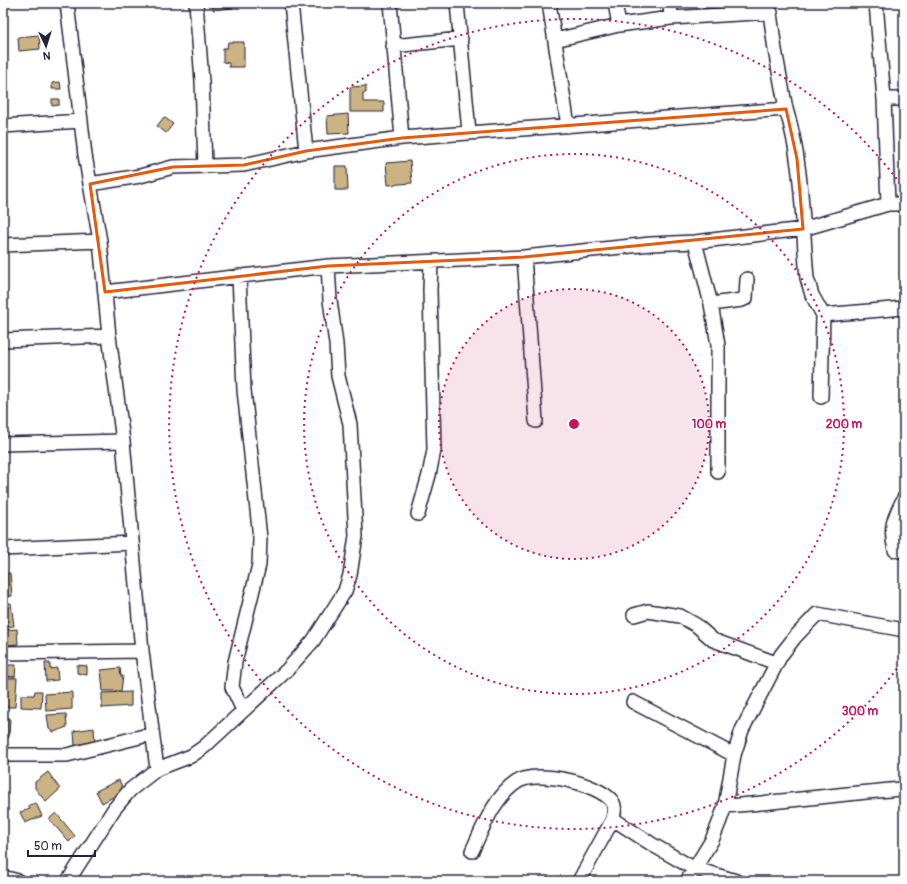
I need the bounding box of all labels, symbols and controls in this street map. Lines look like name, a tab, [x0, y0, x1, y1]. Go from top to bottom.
north arrow	[26, 26, 66, 66]
text: N	[42, 49, 51, 62]
centre of rings	[567, 417, 581, 431]
text: 100 m	[692, 417, 727, 432]
text: 200 m	[826, 417, 863, 432]
text: 300 m	[842, 704, 879, 719]
scale bar	[28, 832, 95, 858]
text: 50 m	[34, 839, 62, 854]

